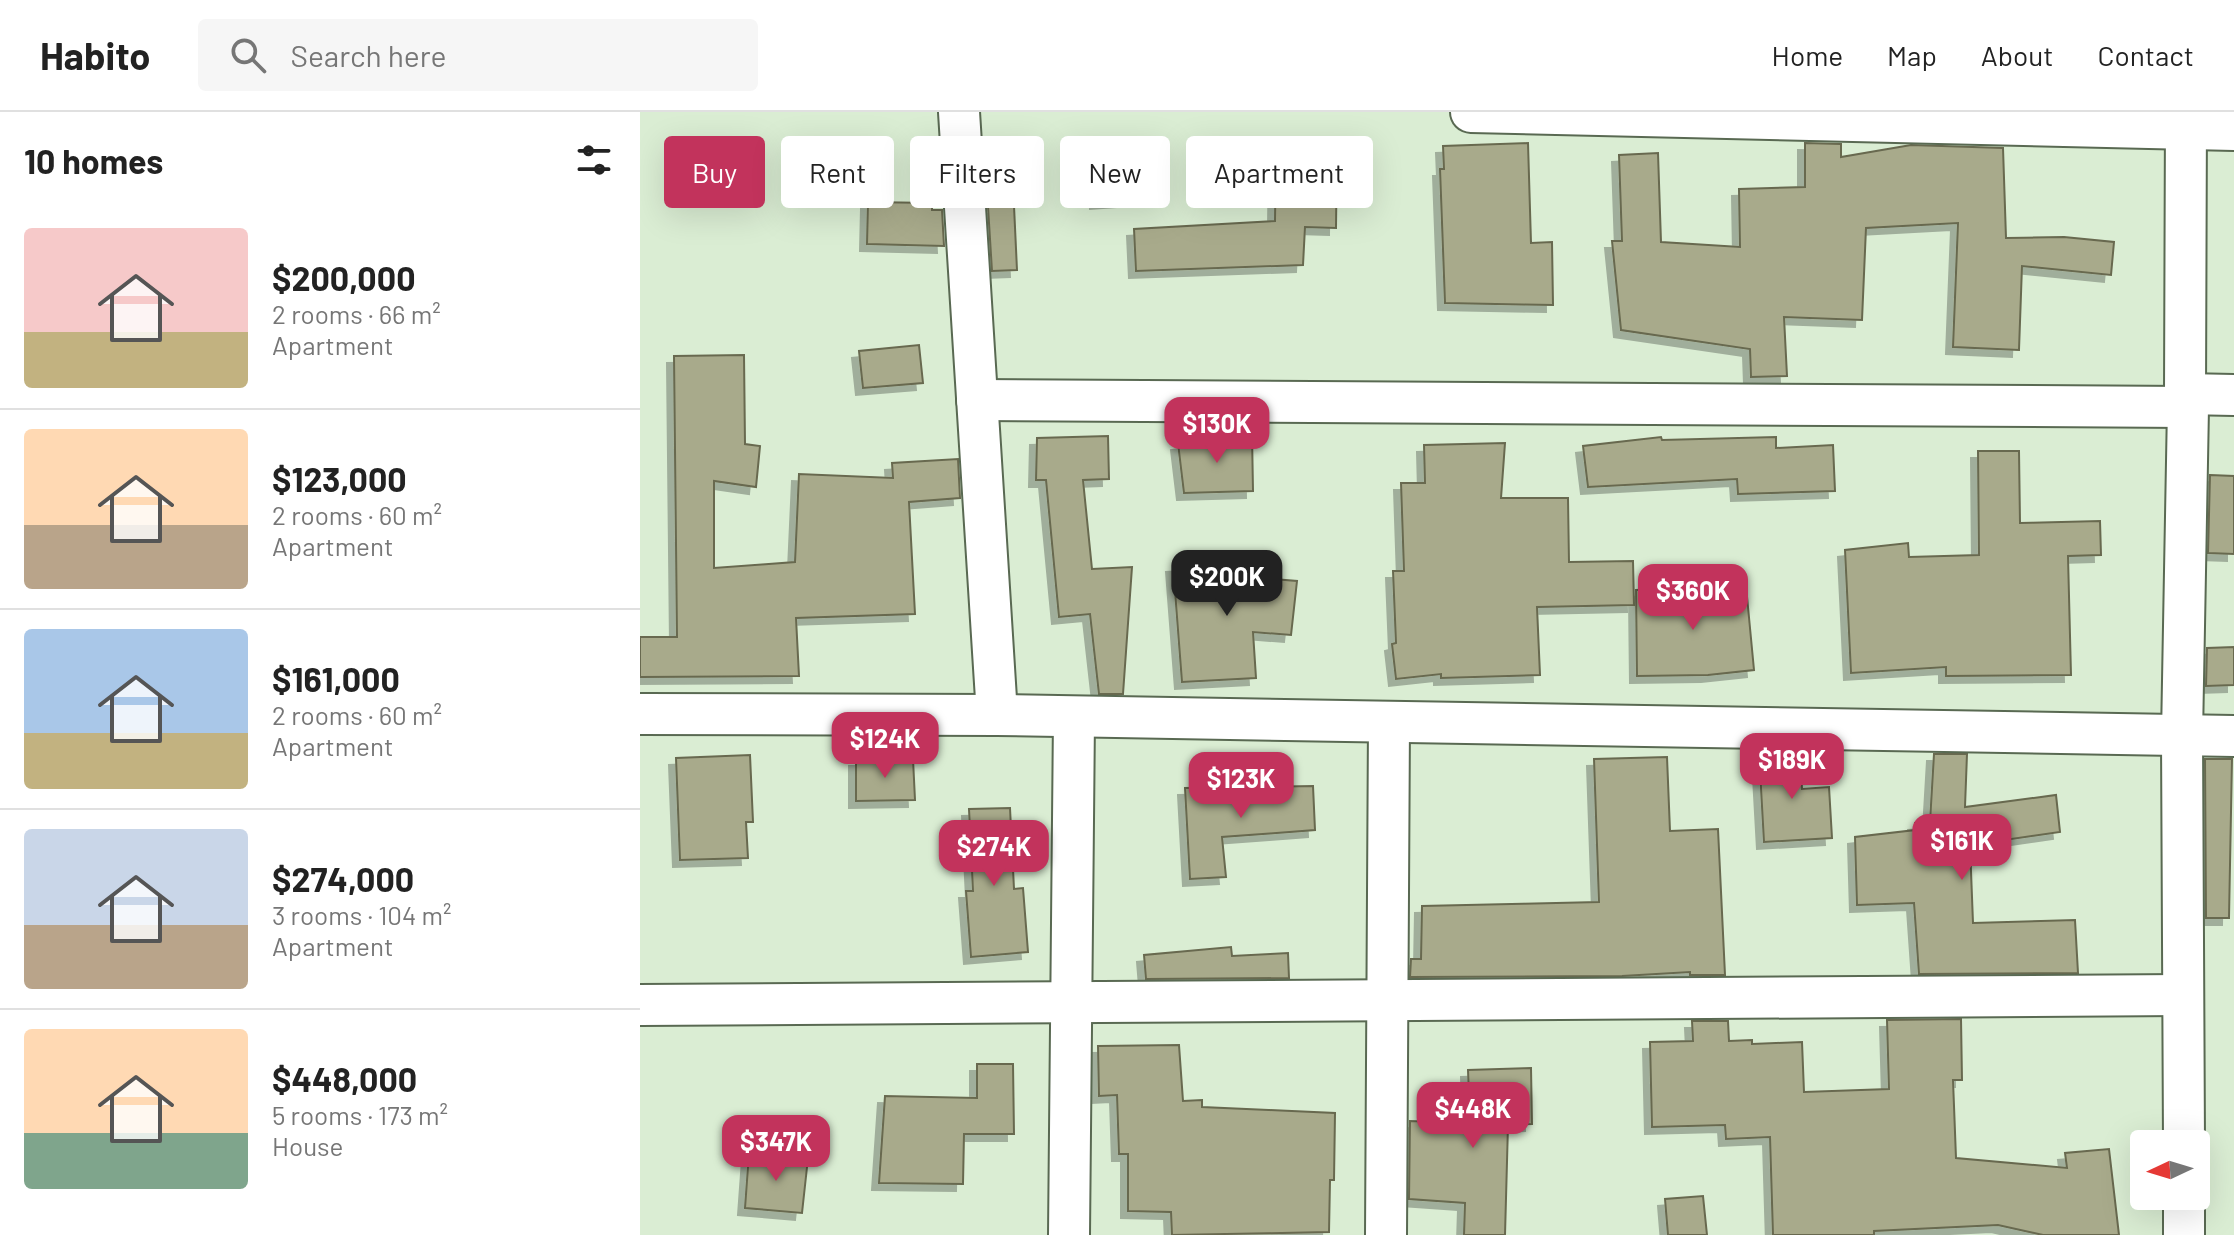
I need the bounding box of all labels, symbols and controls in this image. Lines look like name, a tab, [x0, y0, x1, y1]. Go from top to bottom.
search box	[198, 19, 758, 91]
text: Habito	[40, 32, 150, 78]
icon: search	[226, 33, 270, 77]
text: Search here	[290, 37, 446, 73]
text: Home	[1772, 38, 1843, 72]
text: Map	[1887, 38, 1937, 72]
text: About	[1981, 38, 2053, 72]
text: Contact	[2097, 38, 2194, 72]
chip: Buy	[664, 136, 765, 208]
chip: Rent	[781, 136, 894, 208]
chip: Filters	[910, 136, 1044, 208]
chip: New	[1060, 136, 1170, 208]
chip: Apartment	[1186, 136, 1373, 208]
icon: filters	[572, 138, 616, 182]
text: 10 homes	[24, 140, 163, 181]
text: $200,000	[272, 257, 416, 298]
icon: home	[88, 260, 184, 356]
text: 2 rooms · 66 m²	[272, 298, 441, 329]
text: Apartment	[272, 329, 393, 360]
pin: $130K	[1161, 397, 1273, 465]
text: $130K	[1182, 407, 1252, 438]
text: $123,000	[272, 458, 407, 499]
icon: home	[88, 461, 184, 557]
text: 2 rooms · 60 m²	[272, 499, 442, 530]
text: Apartment	[272, 530, 393, 561]
pin: $200K	[1171, 550, 1283, 618]
text: $200K	[1189, 560, 1265, 591]
pin: $360K	[1637, 564, 1749, 632]
text: $360K	[1656, 574, 1730, 605]
text: $161,000	[272, 658, 400, 699]
icon: home	[88, 661, 184, 757]
text: 2 rooms · 60 m²	[272, 699, 442, 730]
pin: $124K	[829, 712, 941, 780]
text: $124K	[850, 722, 920, 753]
text: Apartment	[272, 730, 393, 761]
pin: $189K	[1736, 733, 1848, 801]
text: $189K	[1758, 743, 1826, 774]
pin: $123K	[1185, 752, 1297, 820]
text: $123K	[1207, 762, 1275, 793]
pin: $161K	[1906, 814, 2018, 882]
pin: $274K	[938, 820, 1050, 888]
text: $161K	[1930, 824, 1994, 855]
text: $274K	[957, 830, 1031, 861]
text: $274,000	[272, 858, 414, 899]
icon: home	[88, 861, 184, 957]
text: 3 rooms · 104 m²	[272, 899, 451, 930]
text: Apartment	[272, 930, 393, 961]
text: $448,000	[272, 1058, 417, 1099]
icon: home	[88, 1061, 184, 1157]
pin: $448K	[1417, 1082, 1529, 1150]
text: $448K	[1435, 1092, 1511, 1123]
text: 5 rooms · 173 m²	[272, 1099, 448, 1130]
pin: $347K	[720, 1115, 832, 1183]
text: $347K	[740, 1125, 812, 1156]
text: House	[272, 1130, 343, 1161]
north arrow	[2130, 1130, 2210, 1210]
map controls	[2130, 1130, 2210, 1210]

